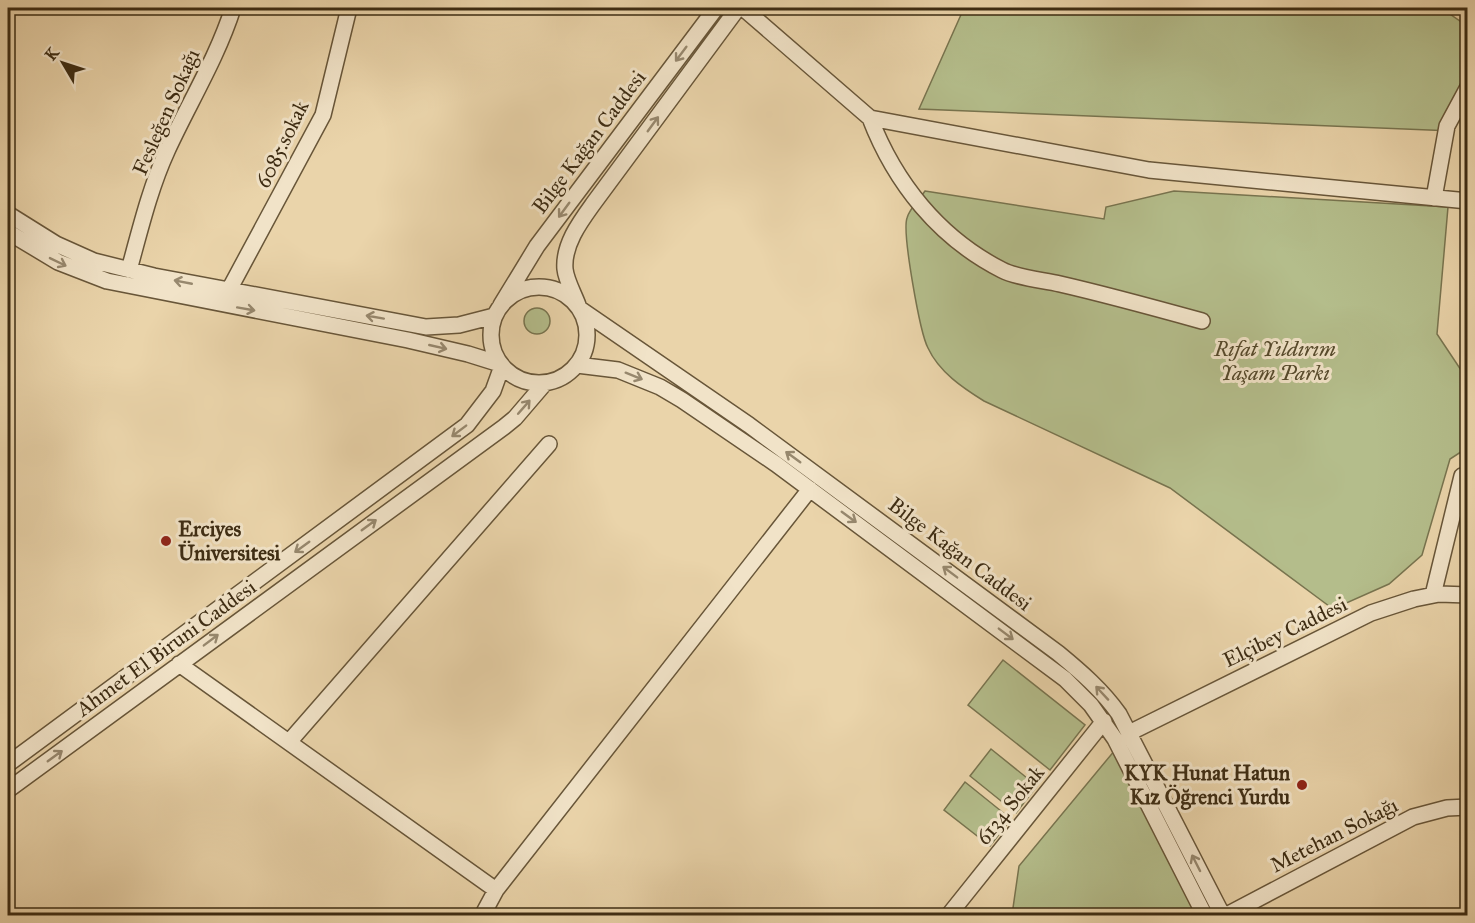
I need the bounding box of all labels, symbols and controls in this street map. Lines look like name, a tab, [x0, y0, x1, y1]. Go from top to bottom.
north arrow	[33, 33, 93, 93]
text: K	[41, 43, 63, 64]
street label: Fesleğen Sokağı	[127, 45, 205, 179]
one-way arrow	[675, 46, 687, 62]
street label: Bilge Kağan Caddesi	[527, 65, 652, 219]
street label: 6085.sokak	[250, 96, 314, 192]
one-way arrow	[647, 116, 659, 132]
one-way arrow	[558, 202, 570, 218]
one-way arrow	[49, 256, 67, 268]
one-way arrow	[174, 276, 194, 287]
one-way arrow	[236, 304, 256, 315]
one-way arrow	[366, 312, 385, 323]
park label: Rıfat Yıldırım Yaşam Parkı	[1213, 336, 1336, 386]
one-way arrow	[427, 342, 447, 353]
one-way arrow	[624, 371, 643, 382]
one-way arrow	[517, 400, 531, 415]
one-way arrow	[452, 425, 468, 437]
one-way arrow	[785, 450, 801, 463]
street label: Bilge Kağan Caddesi	[883, 492, 1037, 617]
one-way arrow	[841, 511, 857, 524]
place label: Erciyes Üniversitesi	[178, 516, 281, 566]
one-way arrow	[361, 519, 377, 531]
marker: Erciyes Üniversitesi	[159, 534, 173, 548]
one-way arrow	[295, 541, 311, 553]
one-way arrow	[942, 566, 958, 578]
street label: Ahmet El Biruni Caddesi	[70, 574, 261, 723]
street label: Elçibey Caddesi	[1219, 591, 1351, 673]
one-way arrow	[997, 628, 1013, 640]
one-way arrow	[203, 634, 219, 646]
one-way arrow	[1095, 686, 1109, 701]
one-way arrow	[46, 750, 62, 762]
street label: 6134 Sokak	[970, 760, 1050, 850]
place label: KYK Hunat Hatun Kız Öğrenci Yurdu	[1124, 760, 1291, 810]
marker: KYK Hunat Hatun Kız Öğrenci Yurdu	[1295, 778, 1309, 792]
street label: Metehan Sokağı	[1266, 792, 1402, 878]
one-way arrow	[1190, 855, 1201, 873]

